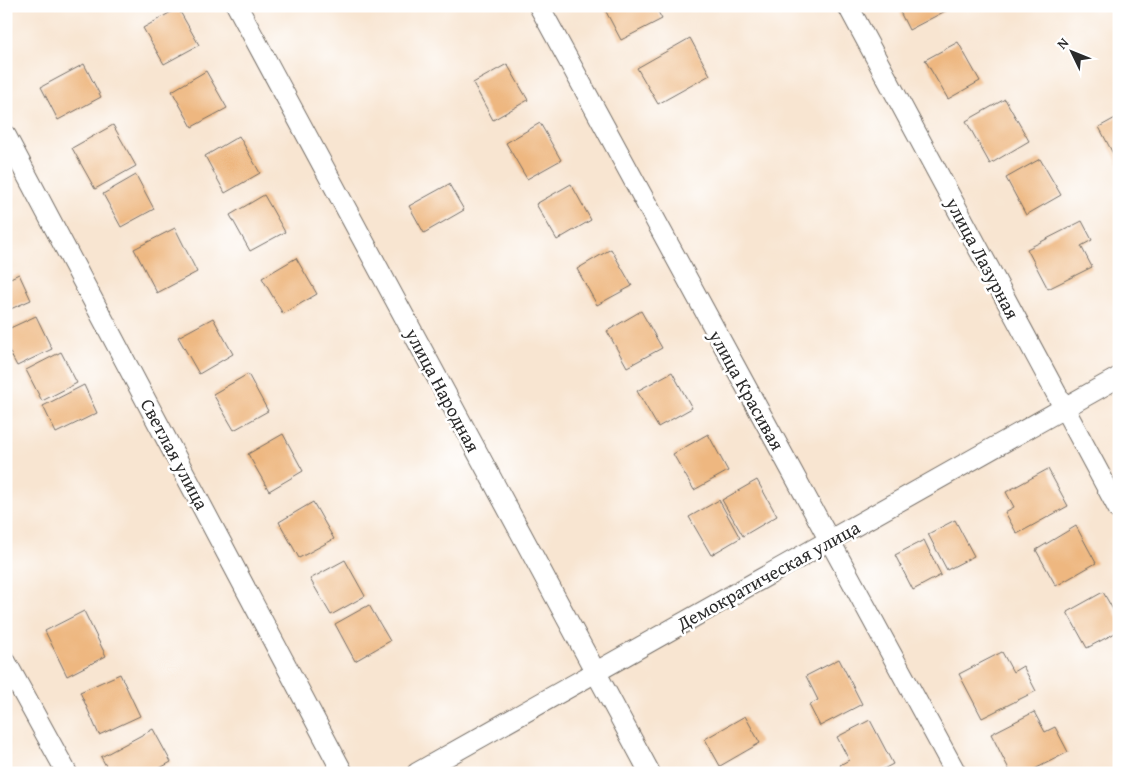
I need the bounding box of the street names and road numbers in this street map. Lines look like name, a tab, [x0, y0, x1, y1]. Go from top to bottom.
street label: улица Лазурная	[939, 191, 1027, 324]
street label: улица Народная	[398, 322, 488, 457]
street label: улица Красивая	[702, 324, 792, 456]
street label: Светлая улица	[134, 393, 216, 515]
street label: Демократическая улица	[670, 513, 865, 638]

